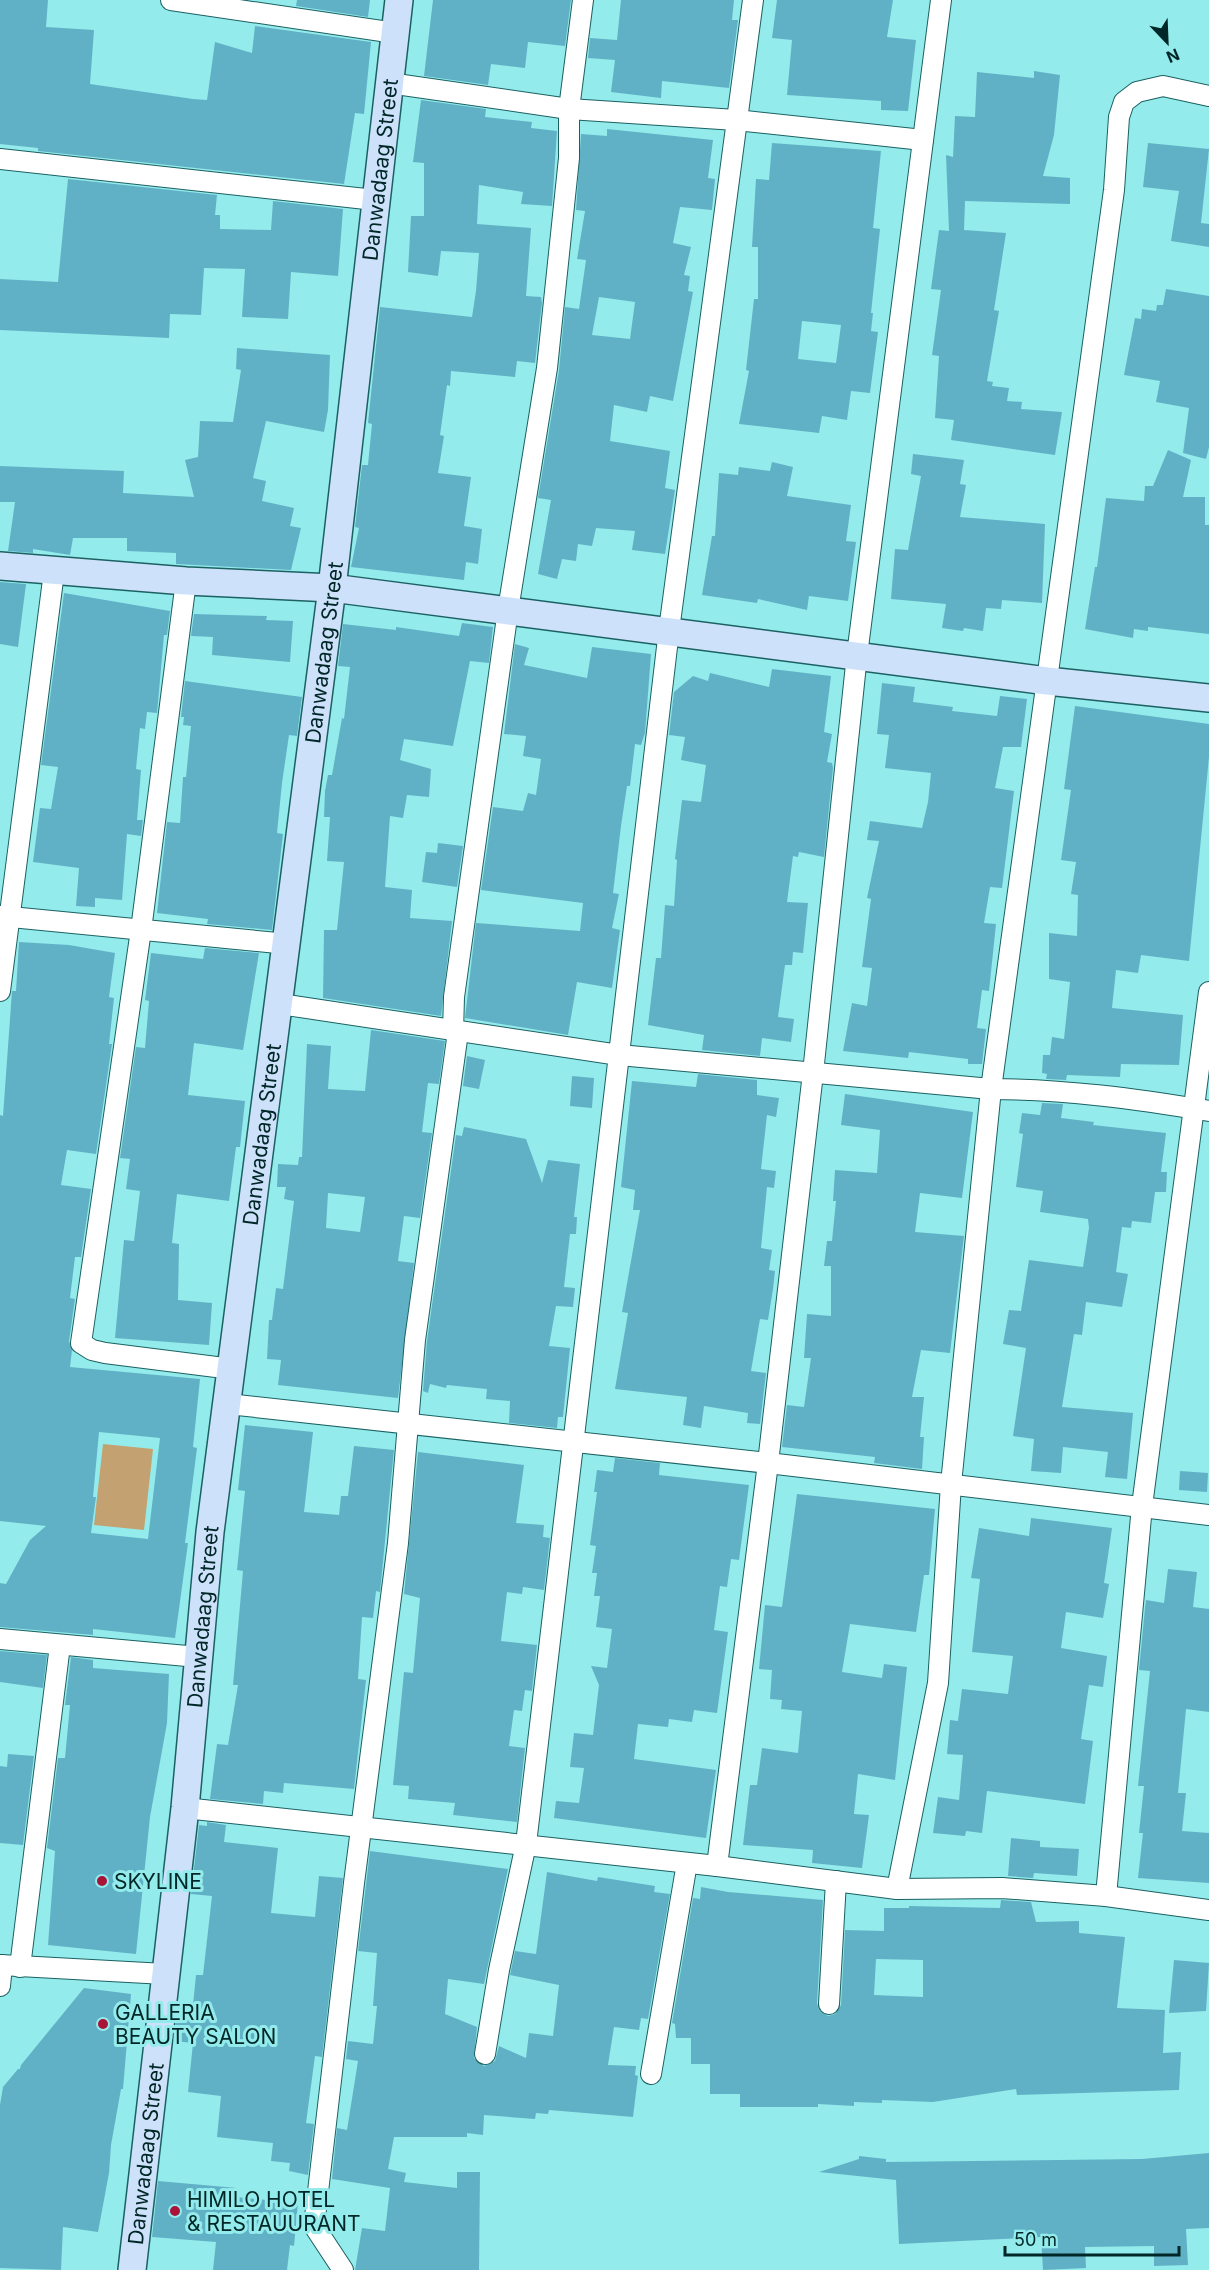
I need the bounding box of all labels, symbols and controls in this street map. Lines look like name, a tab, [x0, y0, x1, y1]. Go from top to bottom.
north arrow	[1137, 12, 1197, 72]
text: N	[1163, 44, 1182, 67]
street label: Danwadaag Street	[357, 77, 402, 262]
street label: Danwadaag Street	[300, 560, 347, 745]
street label: Danwadaag Street	[237, 1042, 286, 1227]
street label: Danwadaag Street	[182, 1524, 223, 1709]
place label: SKYLINE	[114, 1869, 202, 1894]
marker: SKYLINE	[95, 1874, 109, 1888]
place label: GALLERIA BEAUTY SALON	[115, 2000, 276, 2049]
marker: GALLERIA BEAUTY SALON	[96, 2017, 110, 2031]
street label: Danwadaag Street	[122, 2061, 168, 2246]
place label: HIMILO HOTEL & RESTAUURANT	[187, 2187, 361, 2236]
marker: HIMILO HOTEL & RESTAUURANT	[168, 2204, 182, 2218]
scale bar	[1005, 2219, 1179, 2257]
text: 50 m	[1014, 2229, 1057, 2250]

